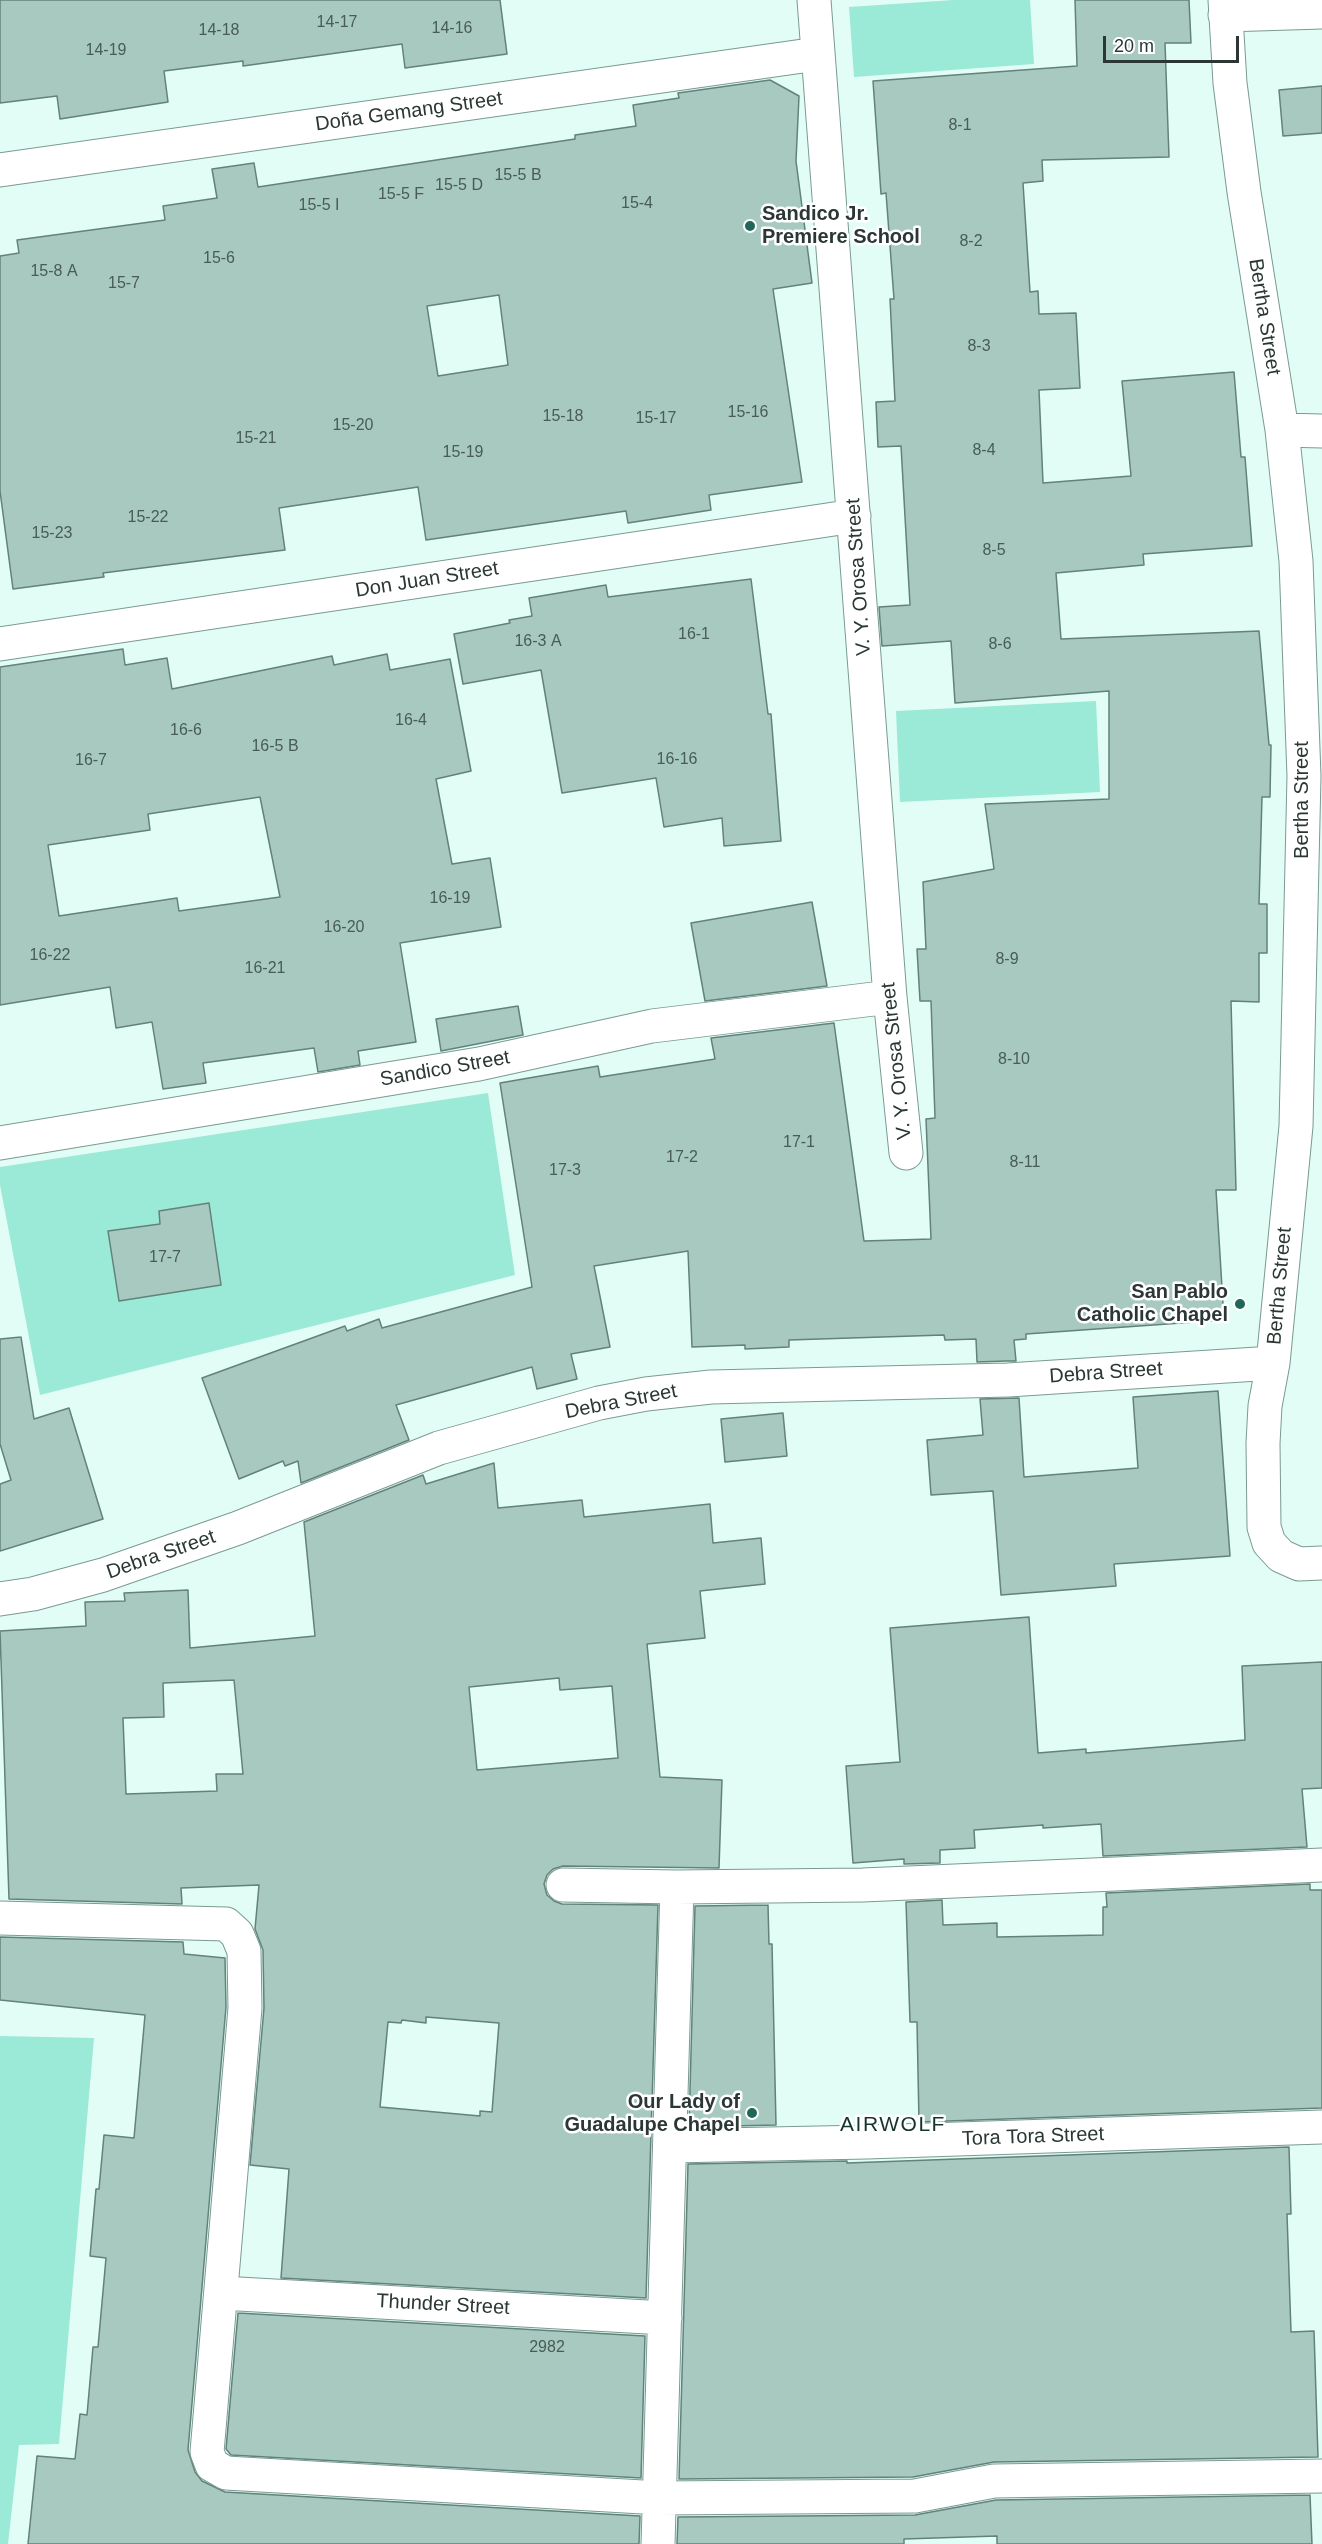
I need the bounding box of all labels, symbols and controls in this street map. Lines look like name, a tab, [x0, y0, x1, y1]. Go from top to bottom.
house number: 14-17	[317, 13, 357, 33]
house number: 14-16	[432, 19, 472, 39]
house number: 14-18	[199, 21, 239, 41]
scale bar	[1106, 24, 1242, 62]
text: 20 m	[1114, 36, 1154, 56]
house number: 14-19	[86, 41, 126, 61]
street label: Doña Gemang Street	[314, 87, 504, 137]
house number: 8-1	[948, 116, 972, 136]
house number: 15-5 B	[494, 166, 542, 186]
house number: 15-5 D	[435, 176, 483, 196]
house number: 15-5 F	[378, 185, 424, 205]
house number: 15-4	[621, 194, 653, 214]
house number: 15-5 I	[299, 196, 339, 216]
place label: Sandico Jr. Premiere School	[762, 202, 920, 249]
marker: Sandico Jr. Premiere School	[743, 219, 757, 233]
house number: 8-2	[959, 232, 983, 252]
house number: 15-6	[203, 249, 235, 269]
street label: Bertha Street	[1243, 257, 1285, 377]
house number: 15-8 A	[30, 262, 78, 282]
house number: 15-7	[108, 274, 140, 294]
house number: 8-3	[967, 337, 991, 357]
house number: 15-16	[728, 403, 768, 423]
house number: 15-18	[543, 407, 583, 427]
house number: 15-17	[636, 409, 676, 429]
house number: 15-20	[333, 416, 373, 436]
house number: 15-21	[236, 429, 276, 449]
house number: 8-4	[972, 441, 996, 461]
house number: 15-19	[443, 443, 483, 463]
street label: V. Y. Orosa Street	[842, 497, 876, 657]
house number: 15-22	[128, 508, 168, 528]
house number: 15-23	[32, 524, 72, 544]
house number: 8-5	[982, 541, 1006, 561]
street label: Don Juan Street	[354, 557, 500, 603]
house number: 16-1	[678, 625, 710, 645]
house number: 16-3 A	[514, 632, 562, 652]
house number: 8-6	[988, 635, 1012, 655]
house number: 16-4	[395, 711, 427, 731]
house number: 16-6	[170, 721, 202, 741]
house number: 16-5 B	[251, 737, 299, 757]
street label: Bertha Street	[1290, 741, 1314, 859]
house number: 16-16	[657, 750, 697, 770]
house number: 16-7	[75, 751, 107, 771]
house number: 16-19	[430, 889, 470, 909]
house number: 16-20	[324, 918, 364, 938]
house number: 16-22	[30, 946, 70, 966]
house number: 8-9	[995, 950, 1019, 970]
house number: 16-21	[245, 959, 285, 979]
street label: V. Y. Orosa Street	[877, 981, 917, 1141]
street label: Sandico Street	[378, 1046, 512, 1092]
house number: 8-10	[998, 1050, 1030, 1070]
house number: 17-1	[783, 1133, 815, 1153]
house number: 17-2	[666, 1148, 698, 1168]
house number: 8-11	[1010, 1153, 1040, 1173]
house number: 17-3	[549, 1161, 581, 1181]
street label: Bertha Street	[1263, 1226, 1297, 1346]
house number: 17-7	[149, 1248, 181, 1268]
place label: San Pablo Catholic Chapel	[1077, 1280, 1228, 1327]
marker: San Pablo Catholic Chapel	[1233, 1297, 1247, 1311]
street label: Debra Street	[1049, 1357, 1163, 1389]
street label: Debra Street	[563, 1379, 679, 1425]
street label: Debra Street	[103, 1525, 219, 1585]
place label: Our Lady of Guadalupe Chapel	[564, 2090, 740, 2137]
marker: Our Lady of Guadalupe Chapel	[745, 2106, 759, 2120]
district label: AIRWOLF	[840, 2112, 946, 2138]
street label: Tora Tora Street	[961, 2123, 1105, 2151]
street label: Thunder Street	[376, 2290, 510, 2320]
house number: 2982	[529, 2338, 565, 2358]

